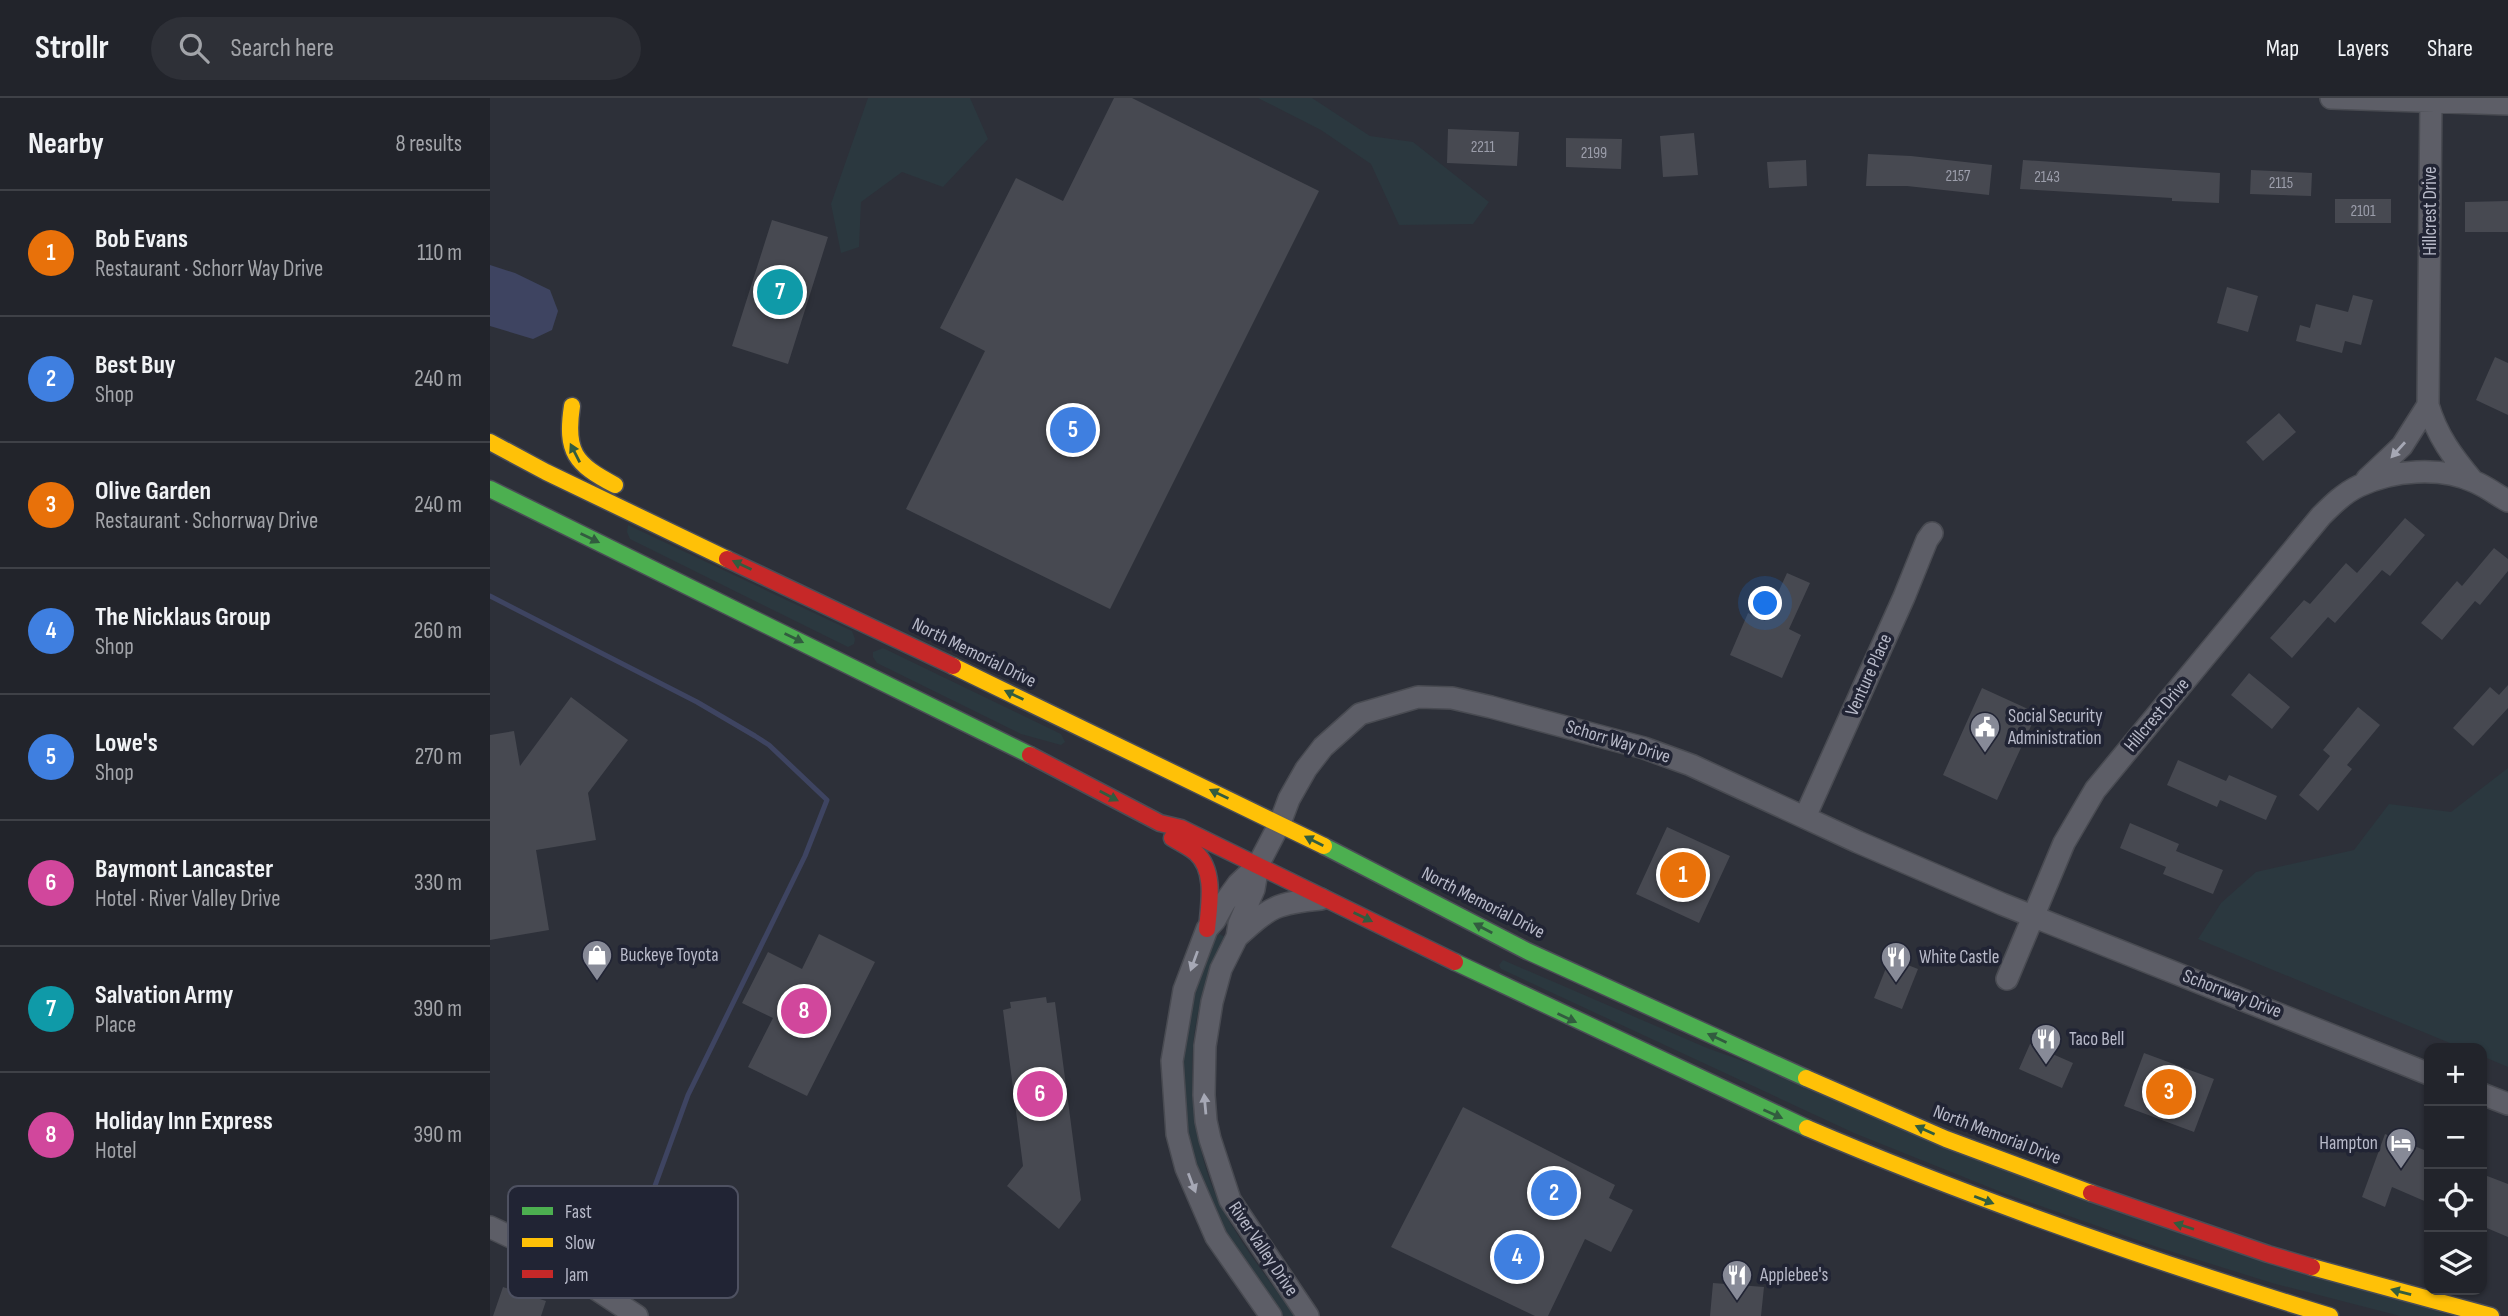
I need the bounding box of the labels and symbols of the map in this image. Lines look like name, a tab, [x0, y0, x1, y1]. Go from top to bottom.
house number: 2211	[1471, 138, 1496, 157]
house number: 2199	[1581, 144, 1607, 163]
street label: Hillcrest Drive	[2419, 166, 2442, 256]
house number: 2157	[1946, 167, 1971, 186]
house number: 2143	[2034, 168, 2060, 187]
house number: 2115	[2269, 174, 2293, 193]
house number: 2101	[2351, 202, 2376, 221]
pin: 7	[757, 266, 803, 318]
pin: 5	[1050, 404, 1096, 456]
one-way arrow	[2390, 441, 2406, 459]
one-way arrow	[570, 443, 582, 463]
one-way arrow	[580, 532, 600, 544]
one-way arrow	[732, 560, 752, 571]
your location	[1748, 586, 1782, 620]
street label: North Memorial Drive	[908, 613, 1040, 693]
street label: Venture Place	[1841, 630, 1897, 720]
one-way arrow	[784, 633, 804, 644]
street label: Hillcrest Drive	[2119, 673, 2195, 757]
one-way arrow	[1004, 690, 1024, 701]
place label: Social Security Administration	[2007, 705, 2103, 750]
public building icon: Social Security Administration	[1968, 710, 2002, 754]
street label: Schorr Way Drive	[1563, 715, 1673, 769]
one-way arrow	[1209, 788, 1229, 800]
one-way arrow	[1099, 790, 1119, 802]
one-way arrow	[1304, 835, 1324, 846]
pin: 1	[1660, 849, 1706, 901]
street label: North Memorial Drive	[1418, 862, 1548, 944]
one-way arrow	[1353, 912, 1373, 923]
one-way arrow	[1473, 922, 1493, 934]
shop icon: Buckeye Toyota	[580, 938, 614, 982]
restaurant icon: White Castle	[1879, 940, 1913, 984]
place label: Buckeye Toyota	[620, 944, 719, 967]
place label: White Castle	[1919, 946, 1999, 969]
one-way arrow	[1188, 950, 1199, 971]
street label: Schorrway Drive	[2179, 965, 2285, 1023]
pin: 8	[781, 985, 827, 1037]
one-way arrow	[1557, 1012, 1577, 1023]
restaurant icon: Taco Bell	[2029, 1022, 2063, 1066]
place label: Taco Bell	[2069, 1028, 2124, 1051]
one-way arrow	[1707, 1032, 1727, 1044]
pin: 3	[2146, 1066, 2192, 1118]
pin: 6	[1017, 1068, 1063, 1120]
one-way arrow	[1199, 1093, 1210, 1115]
street label: North Memorial Drive	[1930, 1100, 2064, 1170]
one-way arrow	[1763, 1109, 1784, 1120]
one-way arrow	[1915, 1124, 1935, 1136]
hotel icon: Hampton	[2384, 1126, 2418, 1170]
place label: Hampton	[2319, 1132, 2378, 1155]
pin: 2	[1531, 1167, 1577, 1219]
one-way arrow	[1186, 1173, 1197, 1194]
legend	[508, 1186, 738, 1298]
one-way arrow	[1974, 1195, 1995, 1206]
street label: River Valley Drive	[1223, 1197, 1303, 1301]
text: Fast	[565, 1201, 592, 1224]
one-way arrow	[2173, 1220, 2194, 1230]
pin: 4	[1494, 1231, 1540, 1283]
text: Slow	[565, 1232, 595, 1255]
restaurant icon: Applebee's	[1720, 1258, 1754, 1302]
text: Jam	[564, 1264, 588, 1287]
place label: Applebee's	[1759, 1264, 1829, 1287]
one-way arrow	[2391, 1287, 2412, 1297]

